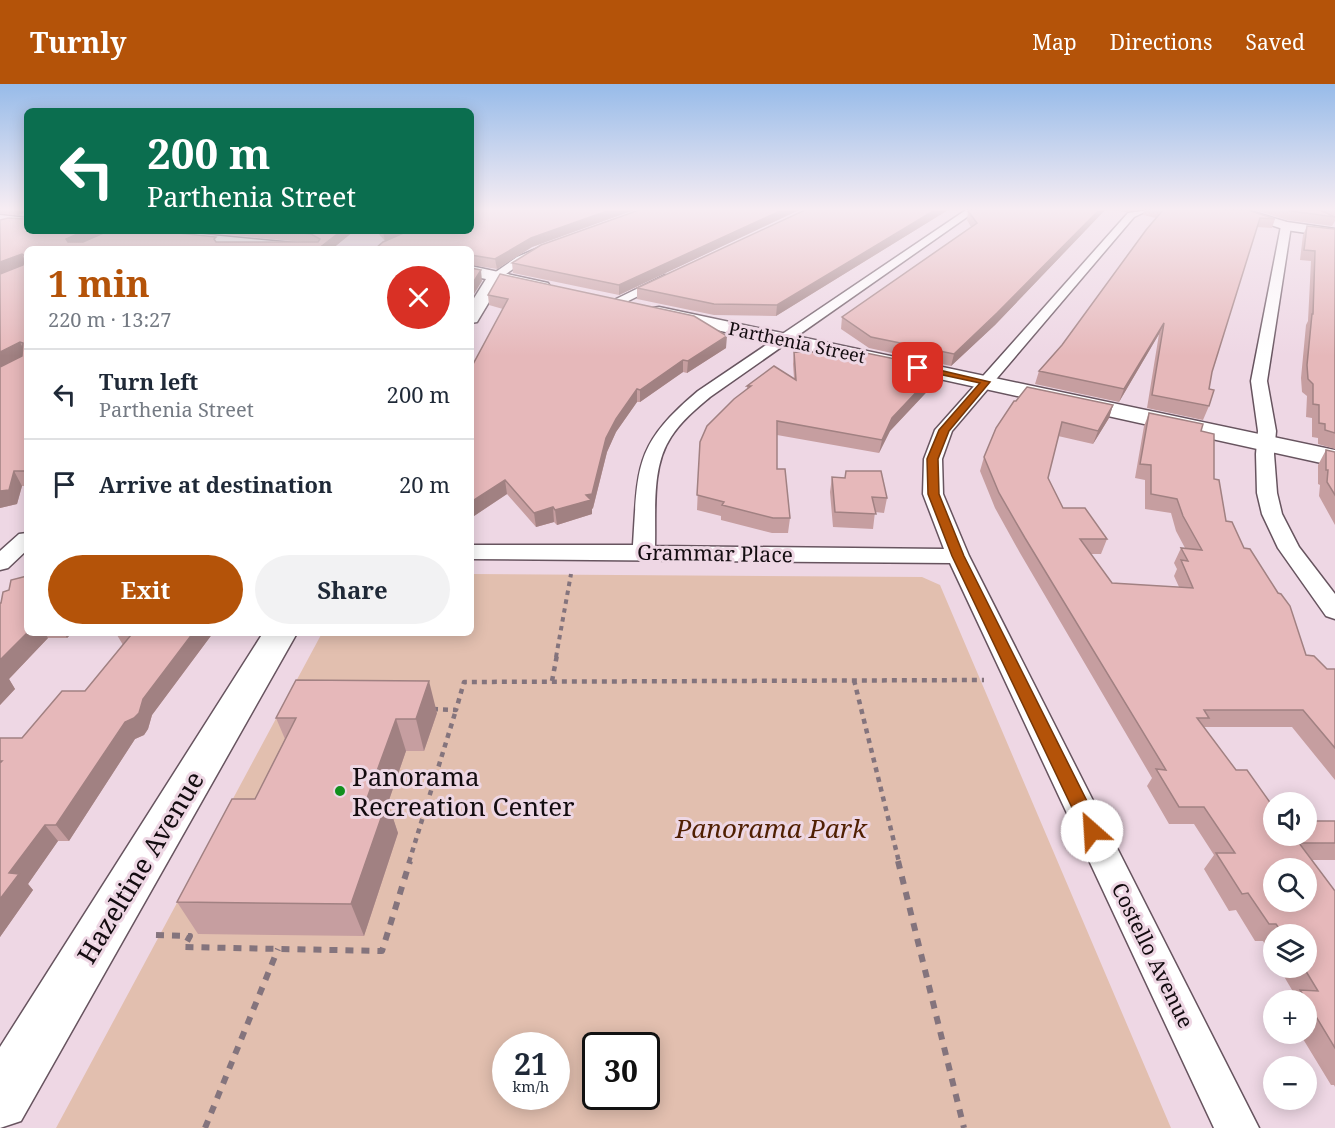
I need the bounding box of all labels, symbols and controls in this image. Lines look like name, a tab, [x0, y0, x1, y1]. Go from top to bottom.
text: Turnly	[30, 23, 126, 61]
text: Map	[1032, 28, 1077, 56]
text: Directions	[1110, 28, 1212, 56]
text: Saved	[1245, 28, 1305, 56]
text: 200 m	[147, 124, 271, 181]
icon: left	[48, 132, 126, 210]
text: Parthenia Street	[147, 178, 356, 215]
text: 1 min	[48, 259, 150, 308]
button: close	[387, 266, 450, 329]
text: 220 m · 13:27	[48, 306, 171, 333]
street label: Parthenia Street	[726, 316, 868, 368]
pin	[892, 342, 943, 393]
icon: arrive	[901, 351, 934, 384]
text: Turn left	[99, 366, 198, 396]
icon: left	[48, 378, 81, 411]
text: 200 m	[387, 379, 450, 409]
text: Parthenia Street	[99, 396, 254, 423]
icon: arrive	[48, 468, 81, 501]
text: Arrive at destination	[99, 469, 333, 499]
text: 20 m	[399, 469, 450, 499]
street label: Grammar Place	[637, 538, 793, 568]
button: Exit	[48, 555, 243, 624]
button: Share	[255, 555, 450, 624]
place label: Panorama Recreation Center	[352, 758, 575, 824]
street label: Hazeltine Avenue	[68, 764, 212, 970]
marker: Panorama Recreation Center	[333, 784, 347, 798]
map controls	[1263, 792, 1317, 1110]
button: sound	[1263, 792, 1317, 846]
position arrow	[1060, 799, 1124, 863]
park label: Panorama Park	[674, 810, 868, 846]
button: search	[1263, 858, 1317, 912]
street label: Costello Avenue	[1106, 878, 1200, 1032]
button: layers	[1263, 924, 1317, 978]
button: +	[1263, 990, 1317, 1044]
speed limit sign: 30	[582, 1032, 660, 1110]
text: 21	[514, 1043, 548, 1084]
button: −	[1263, 1056, 1317, 1110]
text: km/h	[513, 1076, 549, 1096]

